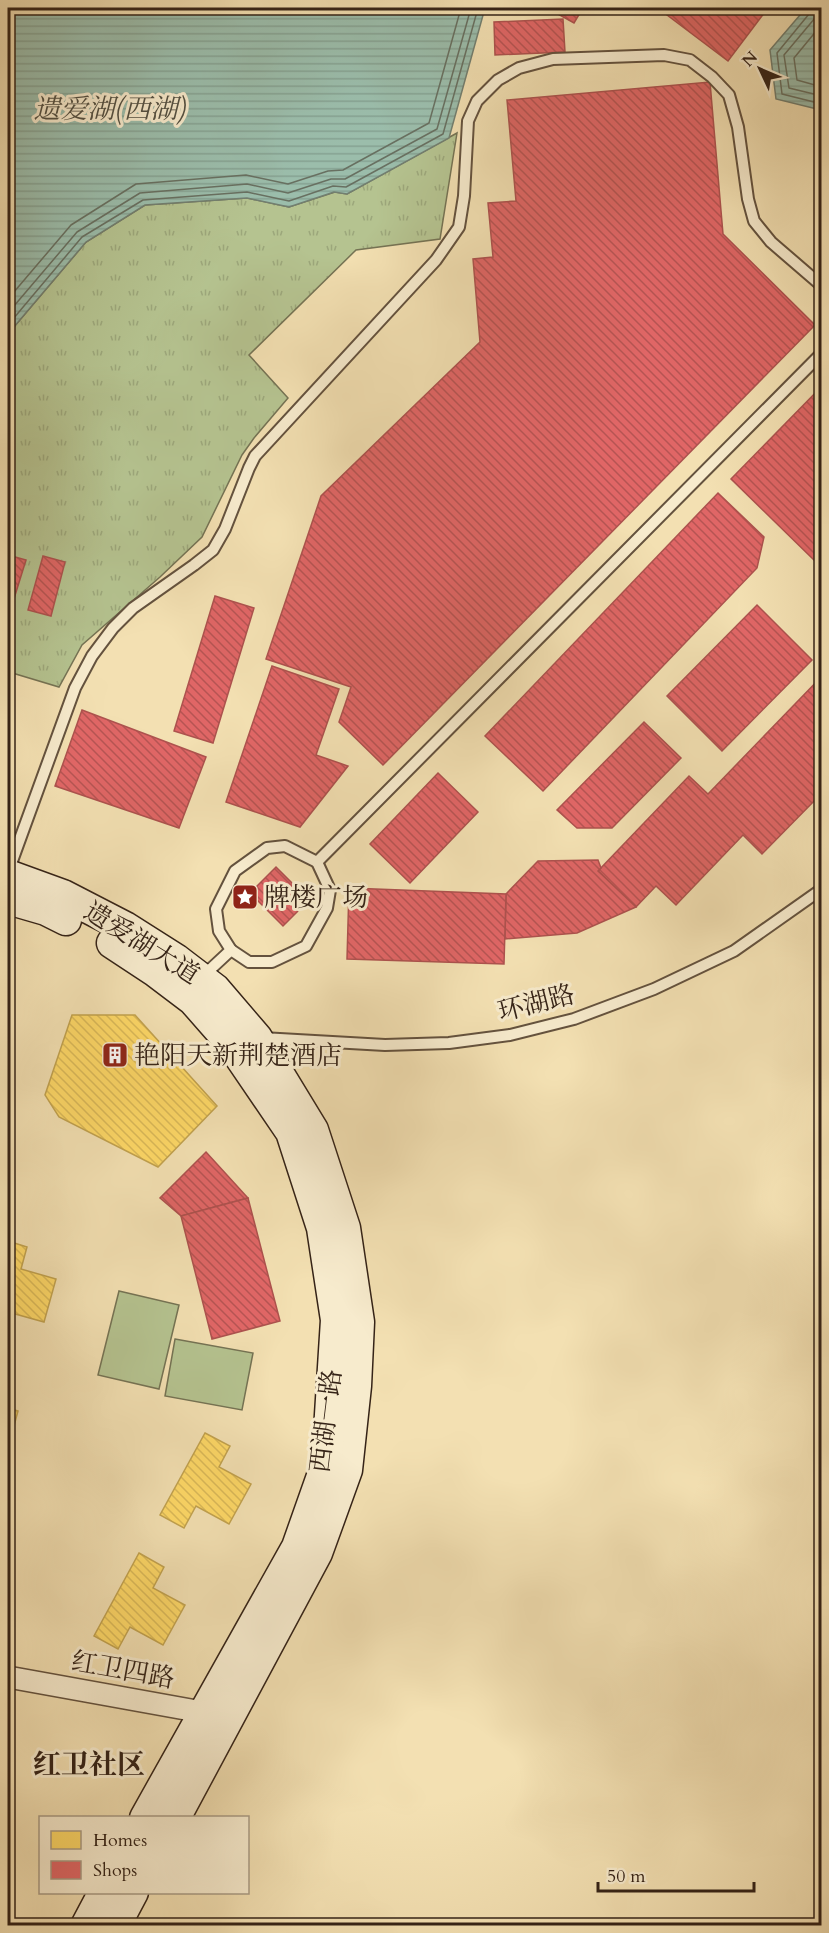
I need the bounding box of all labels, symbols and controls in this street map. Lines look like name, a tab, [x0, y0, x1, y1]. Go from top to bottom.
north arrow	[730, 39, 790, 99]
text: N	[737, 47, 763, 72]
water label: 遗爱湖(西湖)	[34, 91, 187, 128]
place label: 牌楼广场	[264, 880, 368, 915]
place icon: 牌楼广场	[230, 882, 260, 912]
street label: 遗爱湖大道	[78, 894, 206, 992]
street label: 环湖路	[494, 977, 578, 1029]
place label: 艳阳天新荆楚酒店	[134, 1038, 342, 1073]
building icon: 艳阳天新荆楚酒店	[100, 1040, 130, 1070]
street label: 西湖一路	[302, 1367, 350, 1475]
street label: 红卫四路	[69, 1644, 177, 1696]
district label: 红卫社区	[33, 1746, 145, 1784]
legend	[39, 1816, 249, 1894]
text: Homes	[93, 1828, 147, 1853]
scale bar	[598, 1855, 754, 1893]
text: Shops	[93, 1858, 137, 1883]
text: 50 m	[607, 1864, 646, 1889]

